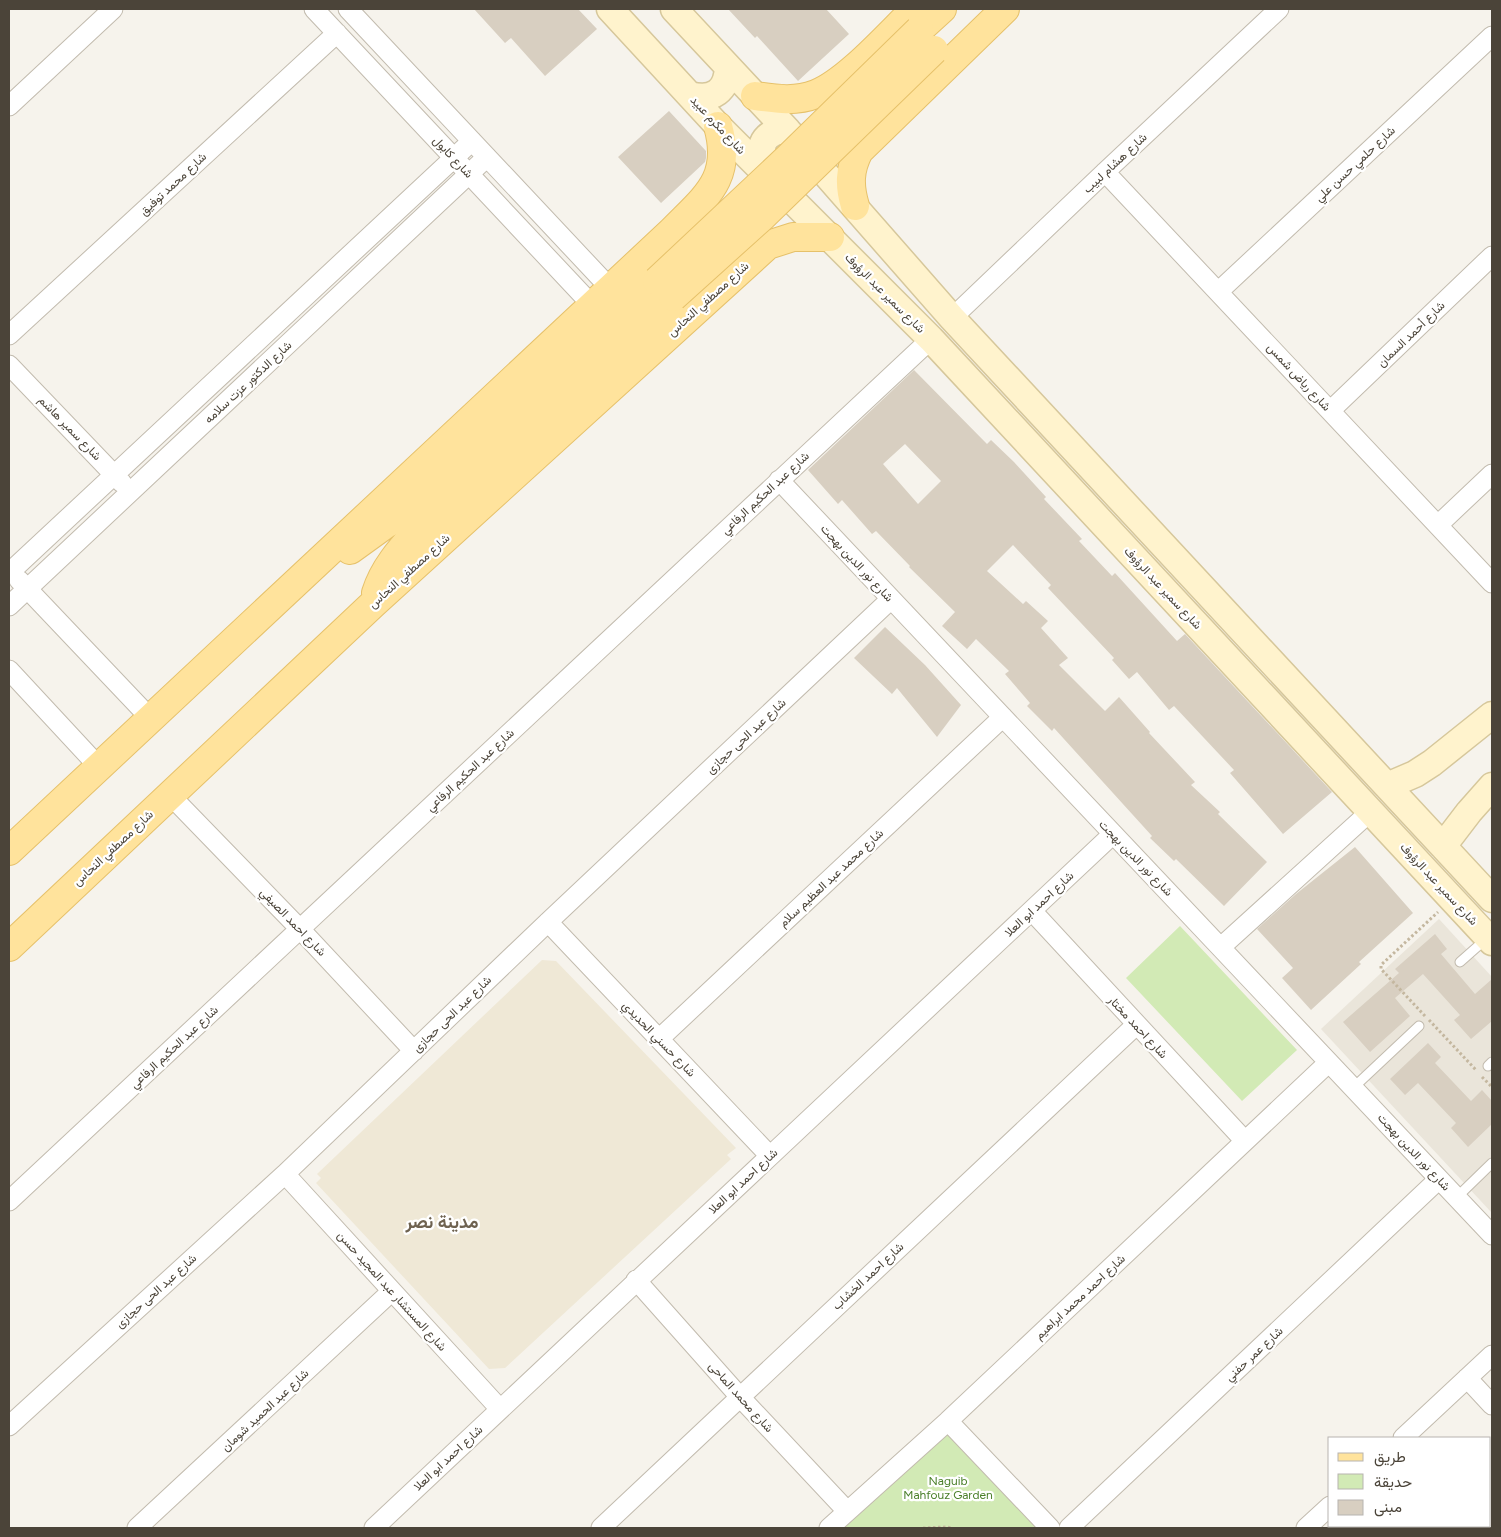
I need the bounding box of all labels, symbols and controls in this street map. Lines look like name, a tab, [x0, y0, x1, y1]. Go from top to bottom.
street label: شارع مكرم عبيد	[686, 93, 749, 158]
street label: شارع حلمي حسن علي	[1312, 123, 1400, 207]
street label: شارع هشام لبيب	[1080, 130, 1151, 198]
street label: شارع كابول	[429, 133, 476, 182]
street label: شارع محمد توفيق	[137, 150, 211, 220]
street label: شارع سمير عبد الرؤوف	[841, 250, 928, 337]
street label: شارع مصطفي النحاس	[665, 259, 753, 341]
street label: شارع أحمد السمان	[1374, 298, 1449, 371]
street label: شارع الدكتور عزت سلامه	[201, 338, 296, 428]
street label: شارع رياض شمس	[1263, 340, 1334, 415]
street label: شارع سمير هاشم	[34, 393, 104, 465]
street label: شارع عبد الحكيم الرفاعي	[718, 449, 814, 540]
street label: شارع نور الدين بهجت	[816, 522, 896, 606]
street label: شارع مصطفي النحاس	[366, 531, 454, 613]
street label: شارع سمير عبد الرؤوف	[1120, 544, 1205, 633]
street label: شارع عبد الحى حجازى	[703, 695, 790, 778]
street label: شارع عبد الحكيم الرفاعي	[423, 726, 519, 817]
street label: شارع مصطفي النحاس	[70, 807, 158, 891]
street label: شارع نور الدين بهجت	[1095, 817, 1176, 900]
street label: شارع محمد عبد العظيم سلام	[776, 826, 887, 932]
street label: شارع سمير عبد الرؤوف	[1396, 840, 1481, 929]
street label: شارع احمد ابو العلا	[1002, 868, 1078, 941]
street label: شارع احمد الصيفي	[255, 885, 329, 961]
street label: شارع عبد الحى حجازى	[410, 973, 496, 1057]
street label: شارع احمد مختار	[1103, 992, 1171, 1063]
street label: شارع حسني الحديدي	[617, 998, 699, 1082]
street label: شارع عبد الحكيم الرفاعي	[127, 1003, 223, 1094]
street label: شارع نور الدين بهجت	[1373, 1111, 1453, 1195]
street label: شارع احمد ابو العلا	[706, 1145, 782, 1218]
district label: مدينة نصر	[404, 1211, 479, 1233]
street label: شارع المستشار عبد المجيد حسن	[333, 1228, 450, 1355]
street label: شارع احمد الخشاب	[829, 1239, 908, 1314]
street label: شارع عبد الحى حجازى	[113, 1251, 201, 1332]
street label: شارع احمد محمد ابراهيم	[1032, 1252, 1129, 1344]
street label: شارع عمر حفني	[1222, 1324, 1288, 1386]
street label: شارع محمد الماحى	[704, 1359, 776, 1436]
street label: شارع عبد الحميد شومان	[218, 1366, 313, 1456]
street label: شارع احمد ابو العلا	[411, 1422, 487, 1495]
legend	[1328, 1437, 1491, 1527]
text: طريق	[1374, 1448, 1406, 1467]
text: حديقة	[1374, 1473, 1412, 1491]
park label: Naguib Mahfouz Garden	[903, 1474, 993, 1502]
text: مبنى	[1374, 1498, 1402, 1517]

